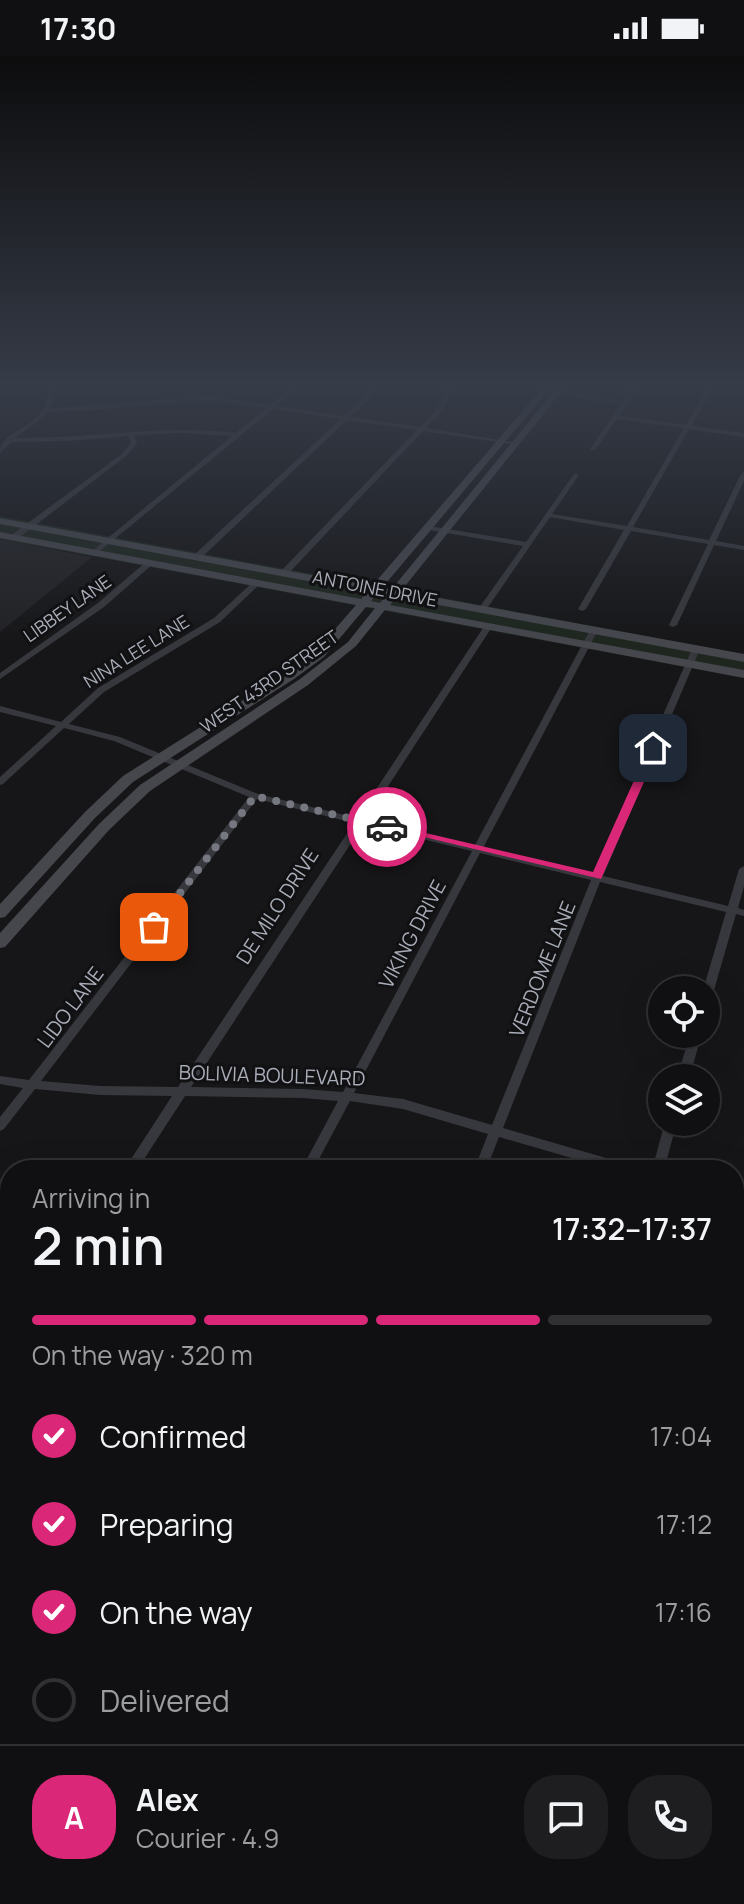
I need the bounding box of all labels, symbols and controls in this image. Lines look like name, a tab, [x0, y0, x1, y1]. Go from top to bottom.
text: 17:30	[40, 8, 117, 49]
street label: ANTOINE DRIVE	[311, 564, 439, 612]
street label: LIBBEY LANE	[18, 569, 116, 647]
street label: NINA LEE LANE	[79, 609, 193, 693]
street label: WEST 43RD STREET	[195, 624, 343, 738]
pin	[619, 714, 687, 782]
icon: home	[631, 726, 675, 770]
courier	[347, 787, 427, 867]
icon: car	[365, 805, 409, 849]
street label: DE MILO DRIVE	[230, 843, 324, 969]
street label: VIKING DRIVE	[372, 875, 452, 993]
pin	[120, 893, 188, 961]
street label: VERDOME LANE	[502, 897, 582, 1041]
icon: bag	[132, 905, 176, 949]
street label: LIDO LANE	[31, 961, 109, 1053]
map controls	[648, 976, 720, 1136]
button: locate	[648, 976, 720, 1048]
street label: BOLIVIA BOULEVARD	[178, 1058, 366, 1092]
button: layers	[648, 1064, 720, 1136]
text: Arriving in	[32, 1180, 150, 1216]
text: 17:32–17:37	[552, 1208, 712, 1249]
text: 2 min	[32, 1210, 165, 1281]
text: On the way · 320 m	[32, 1337, 253, 1373]
icon: check	[32, 1414, 76, 1458]
text: Confirmed	[100, 1416, 247, 1457]
text: 17:04	[650, 1418, 712, 1454]
icon: check	[32, 1502, 76, 1546]
text: Preparing	[100, 1504, 234, 1545]
text: 17:12	[656, 1506, 712, 1542]
icon: check	[32, 1590, 76, 1634]
text: On the way	[100, 1592, 253, 1633]
text: 17:16	[655, 1594, 712, 1630]
text: Delivered	[100, 1680, 230, 1721]
button: chat	[524, 1775, 608, 1859]
button: phone	[628, 1775, 712, 1859]
text: Alex	[136, 1779, 199, 1820]
text: A	[64, 1797, 84, 1838]
text: Courier · 4.9	[136, 1820, 279, 1856]

